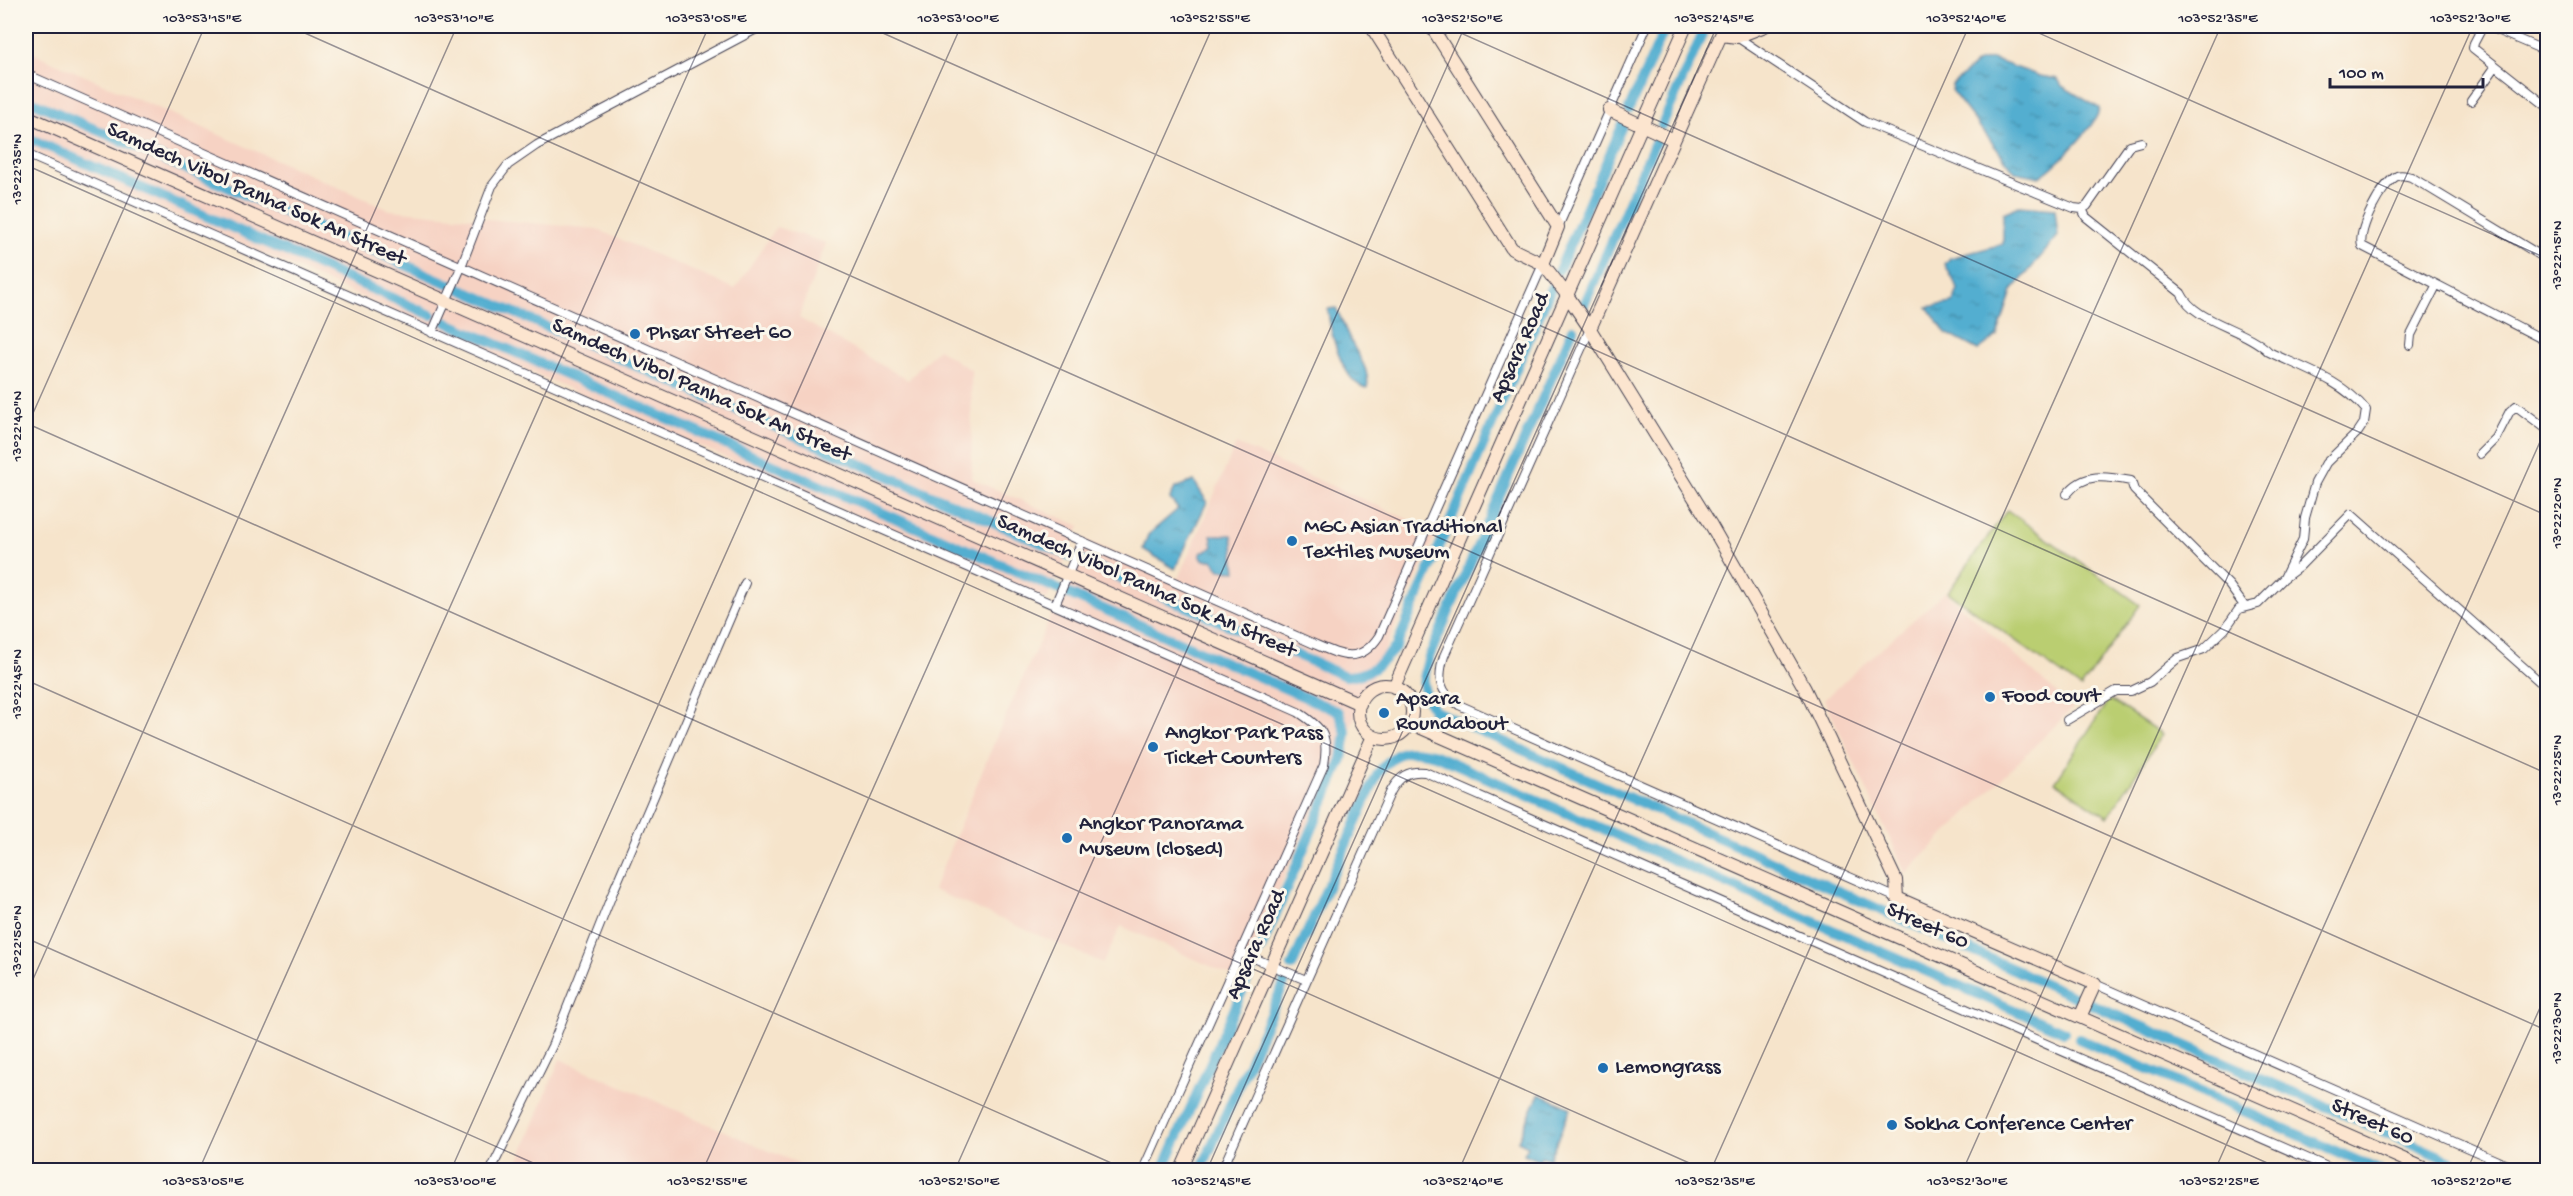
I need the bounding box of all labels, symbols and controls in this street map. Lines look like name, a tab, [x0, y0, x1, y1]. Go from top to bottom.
text: 103°53'15"E	[162, 10, 242, 28]
text: 103°53'10"E	[414, 10, 494, 28]
text: 103°53'05"E	[665, 10, 747, 28]
text: 103°53'00"E	[916, 10, 999, 28]
text: 103°52'55"E	[1169, 10, 1250, 28]
text: 103°52'50"E	[1421, 10, 1503, 28]
text: 103°52'45"E	[1674, 10, 1754, 28]
text: 103°52'40"E	[1925, 10, 2006, 28]
text: 103°52'35"E	[2177, 10, 2258, 28]
text: 103°52'30"E	[2429, 10, 2511, 28]
scale bar	[2330, 51, 2483, 89]
text: 100 m	[2338, 64, 2384, 85]
street label: Samdech Vibol Panha Sok An Street	[102, 117, 412, 274]
text: 13°22'35"N	[9, 133, 27, 205]
text: 13°22'15"N	[2549, 220, 2567, 291]
street label: Apsara Road	[1485, 287, 1558, 407]
street label: Samdech Vibol Panha Sok An Street	[547, 313, 857, 470]
place label: Phsar Street 60	[646, 321, 792, 347]
marker: Phsar Street 60	[628, 327, 642, 341]
text: 13°22'40"N	[9, 390, 27, 462]
text: 13°22'20"N	[2549, 477, 2567, 550]
street label: Samdech Vibol Panha Sok An Street	[992, 509, 1302, 666]
place label: MGC Asian Traditional Textiles Museum	[1302, 515, 1503, 566]
marker: MGC Asian Traditional Textiles Museum	[1285, 534, 1299, 548]
text: 13°22'45"N	[9, 649, 27, 720]
place label: Food court	[2001, 684, 2102, 710]
place label: Apsara Roundabout	[1396, 687, 1509, 738]
marker: Food court	[1983, 690, 1997, 704]
marker: Apsara Roundabout	[1377, 706, 1391, 720]
place label: Angkor Park Pass Ticket Counters	[1163, 721, 1324, 772]
text: 13°22'25"N	[2549, 735, 2567, 806]
marker: Angkor Park Pass Ticket Counters	[1146, 740, 1160, 754]
place label: Angkor Panorama Museum (closed)	[1079, 812, 1244, 863]
marker: Angkor Panorama Museum (closed)	[1060, 831, 1074, 845]
street label: Apsara Road	[1221, 884, 1294, 1004]
street label: Street 60	[1882, 897, 1972, 957]
text: 13°22'50"N	[9, 905, 27, 978]
text: 13°22'30"N	[2549, 992, 2567, 1065]
place label: Lemongrass	[1615, 1055, 1722, 1081]
marker: Lemongrass	[1596, 1061, 1610, 1075]
street label: Street 60	[2327, 1093, 2417, 1153]
place label: Sokha Conference Center	[1904, 1112, 2134, 1138]
marker: Sokha Conference Center	[1885, 1118, 1899, 1132]
text: 103°53'05"E	[162, 1173, 244, 1191]
text: 103°53'00"E	[413, 1173, 496, 1191]
text: 103°52'55"E	[666, 1173, 747, 1191]
text: 103°52'50"E	[918, 1173, 1000, 1191]
text: 103°52'45"E	[1171, 1173, 1251, 1191]
text: 103°52'40"E	[1422, 1173, 1503, 1191]
text: 103°52'35"E	[1674, 1173, 1755, 1191]
text: 103°52'30"E	[1926, 1173, 2008, 1191]
text: 103°52'25"E	[2179, 1173, 2259, 1191]
text: 103°52'20"E	[2430, 1173, 2511, 1191]

